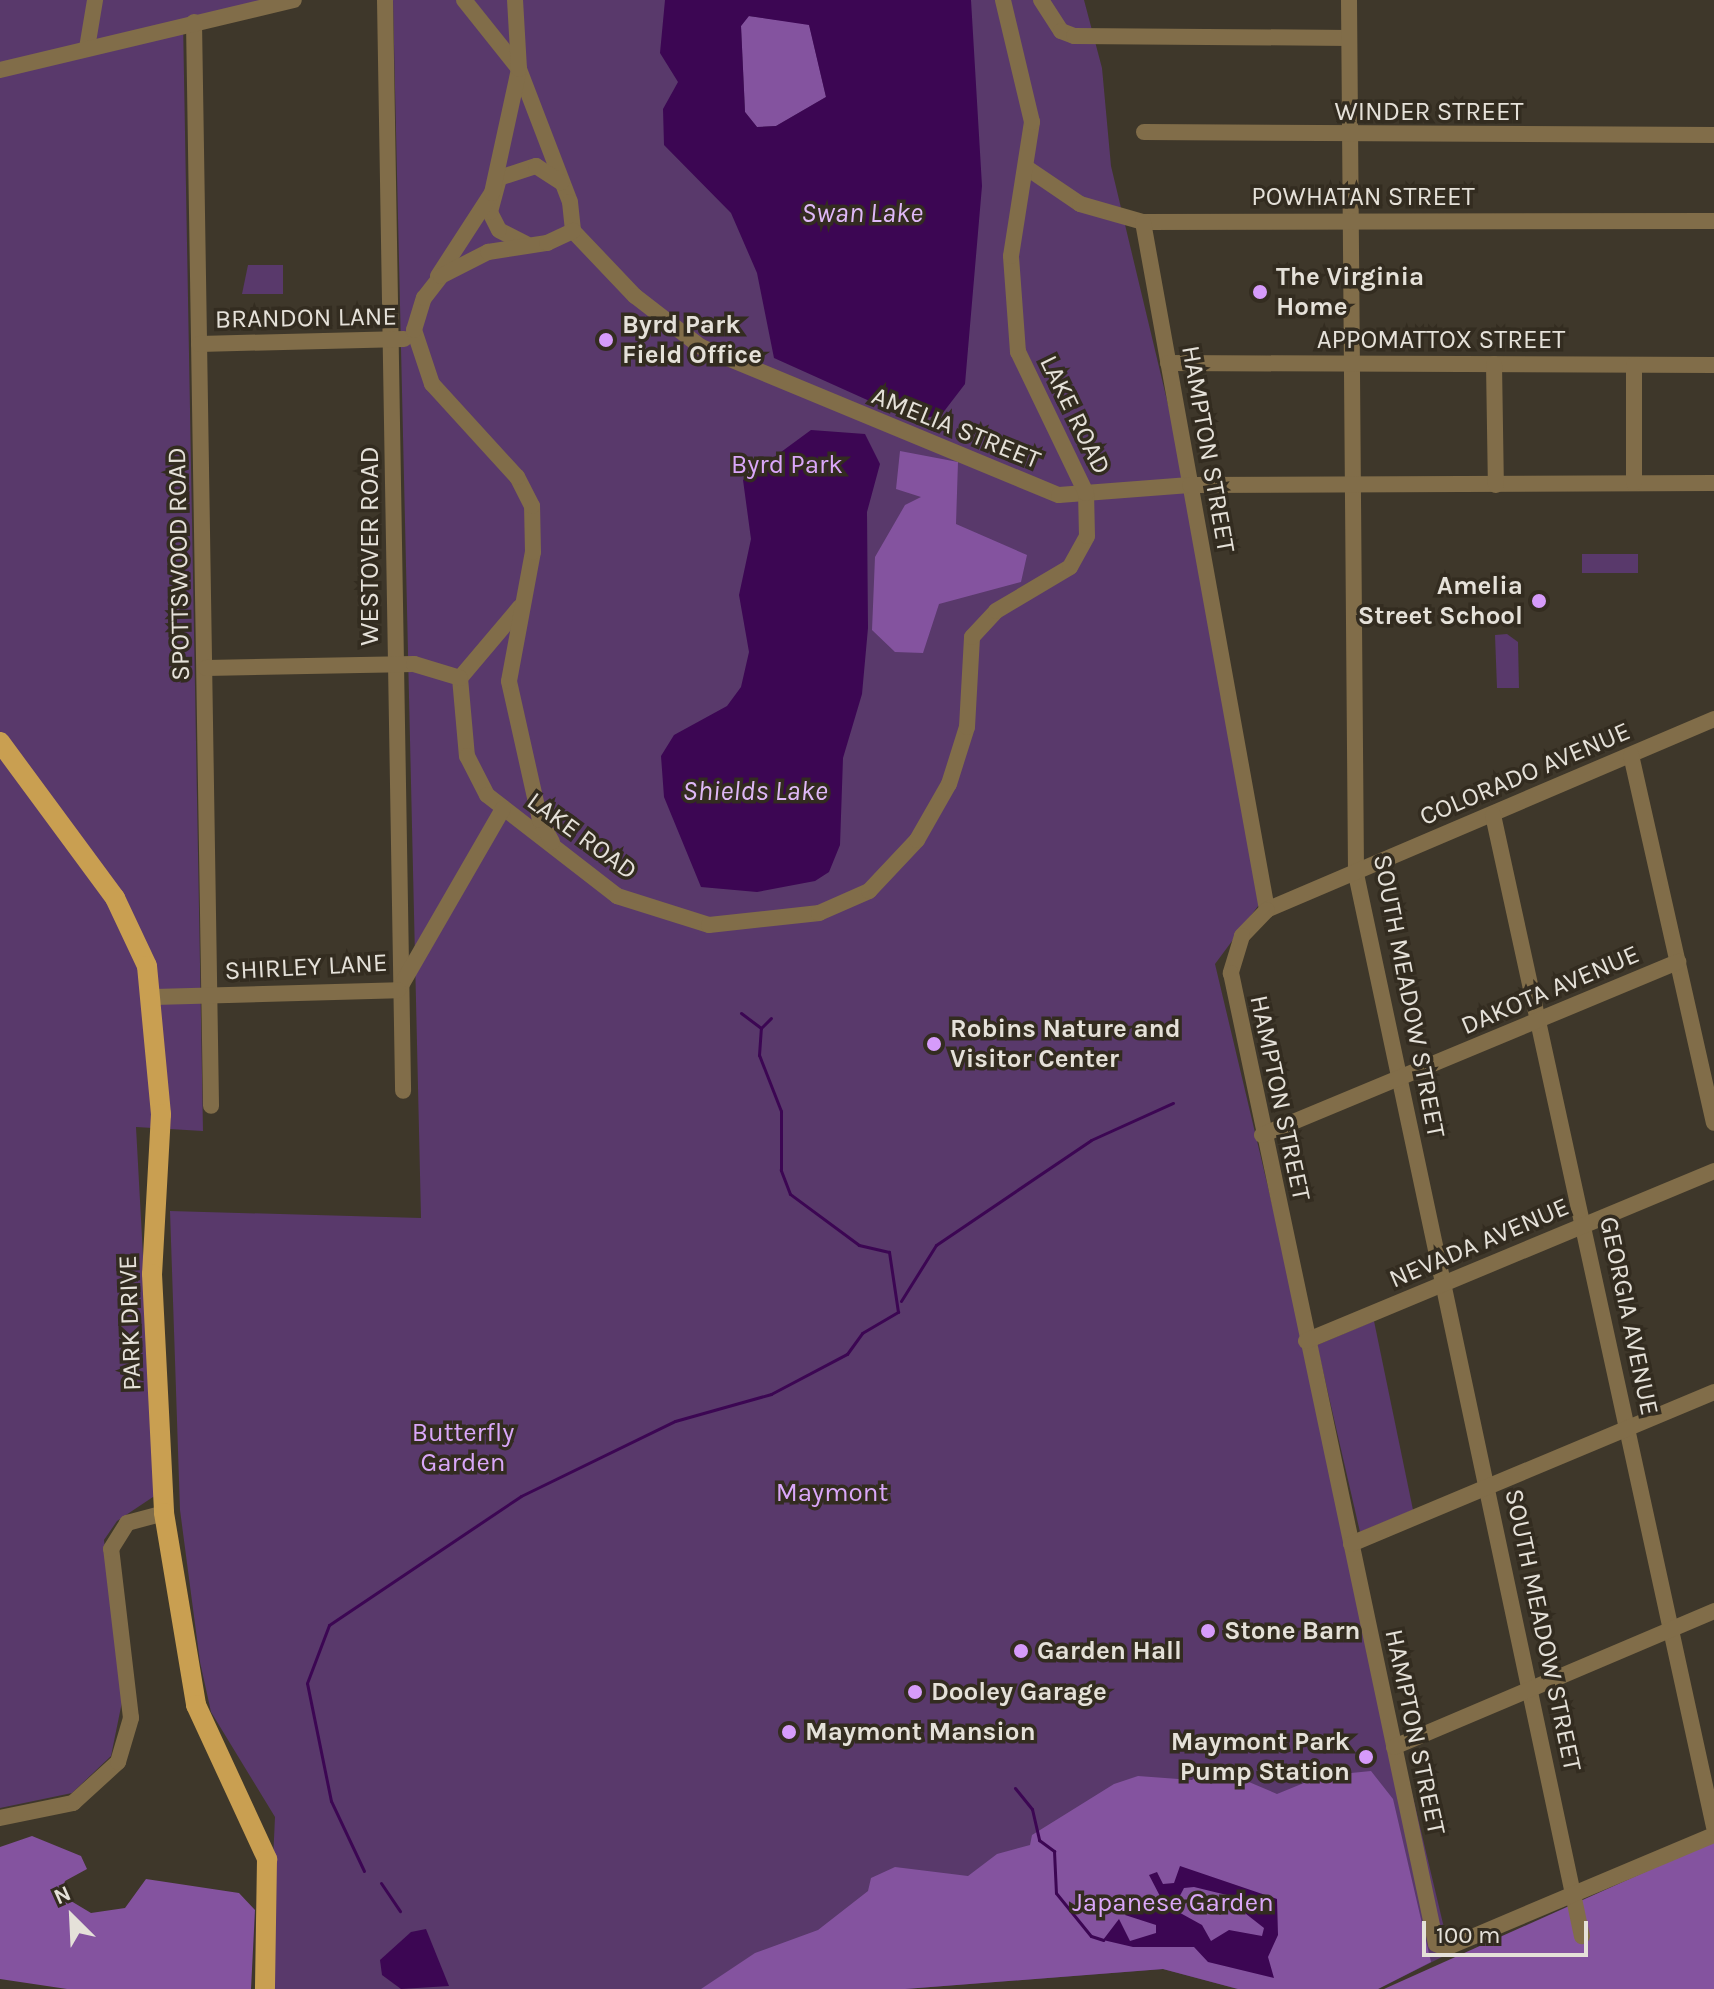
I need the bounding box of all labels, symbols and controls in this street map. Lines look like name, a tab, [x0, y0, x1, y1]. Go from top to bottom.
street label: WINDER STREET	[1334, 96, 1524, 128]
street label: POWHATAN STREET	[1251, 181, 1475, 213]
water label: Swan Lake	[801, 196, 923, 230]
place label: The Virginia Home	[1276, 261, 1424, 322]
marker: The Virginia Home	[1251, 283, 1269, 301]
street label: BRANDON LANE	[215, 301, 397, 335]
place label: Byrd Park Field Office	[622, 309, 762, 370]
street label: APPOMATTOX STREET	[1317, 324, 1565, 356]
marker: Byrd Park Field Office	[597, 331, 615, 349]
street label: HAMPTON STREET	[1174, 343, 1242, 555]
street label: LAKE ROAD	[1033, 350, 1117, 480]
street label: AMELIA STREET	[867, 380, 1045, 476]
street label: WESTOVER ROAD	[354, 446, 386, 646]
street label: SPOTTSWOOD ROAD	[161, 447, 197, 681]
park label: Byrd Park	[731, 449, 843, 481]
place label: Amelia Street School	[1358, 570, 1523, 632]
marker: Amelia Street School	[1530, 592, 1548, 610]
street label: COLORADO AVENUE	[1415, 716, 1635, 832]
water label: Shields Lake	[682, 774, 828, 808]
street label: LAKE ROAD	[521, 786, 643, 886]
street label: SOUTH MEADOW STREET	[1366, 852, 1452, 1140]
street label: DAKOTA AVENUE	[1456, 938, 1644, 1042]
street label: SHIRLEY LANE	[224, 947, 388, 987]
street label: HAMPTON STREET	[1243, 992, 1317, 1204]
place label: Robins Nature and Visitor Center	[950, 1013, 1181, 1074]
marker: Robins Nature and Visitor Center	[925, 1035, 943, 1053]
street label: NEVADA AVENUE	[1384, 1191, 1574, 1295]
street label: GEORGIA AVENUE	[1593, 1214, 1665, 1418]
street label: PARK DRIVE	[112, 1255, 148, 1391]
park label: Butterfly Garden	[412, 1417, 514, 1478]
park label: Maymont	[776, 1477, 888, 1509]
street label: SOUTH MEADOW STREET	[1498, 1486, 1588, 1774]
place label: Stone Barn	[1224, 1615, 1361, 1647]
marker: Stone Barn	[1199, 1622, 1217, 1640]
street label: HAMPTON STREET	[1378, 1626, 1452, 1838]
place label: Garden Hall	[1037, 1635, 1182, 1667]
marker: Garden Hall	[1012, 1642, 1030, 1660]
place label: Dooley Garage	[931, 1676, 1107, 1708]
marker: Dooley Garage	[906, 1683, 924, 1701]
place label: Maymont Mansion	[805, 1716, 1036, 1748]
marker: Maymont Mansion	[780, 1723, 798, 1741]
place label: Maymont Park Pump Station	[1171, 1726, 1350, 1788]
marker: Maymont Park Pump Station	[1357, 1748, 1375, 1766]
north arrow	[32, 1877, 112, 1957]
text: N	[50, 1880, 75, 1910]
park label: Japanese Garden	[1072, 1887, 1274, 1919]
scale bar	[1426, 1905, 1592, 1955]
text: 100 m	[1436, 1921, 1501, 1949]

